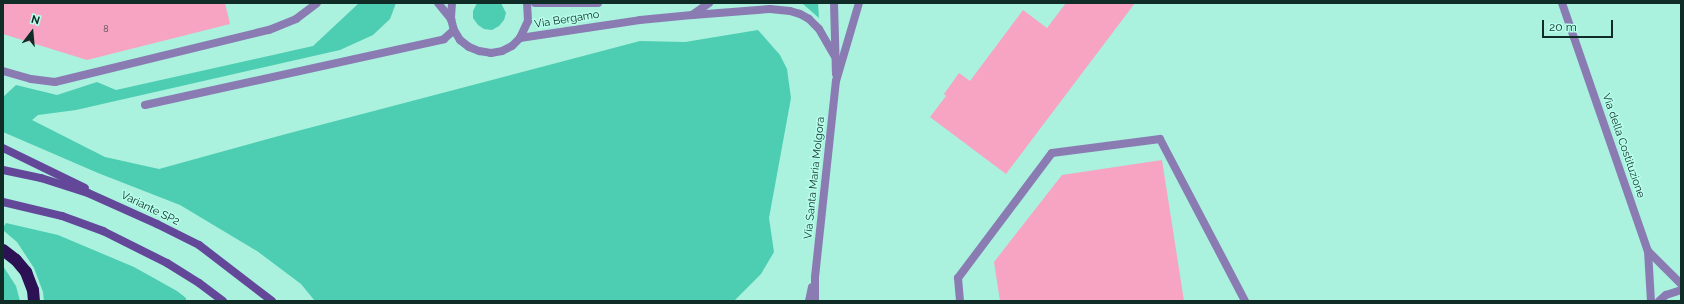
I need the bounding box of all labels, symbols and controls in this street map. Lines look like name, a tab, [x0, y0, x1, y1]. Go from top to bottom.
street label: Via Bergamo	[534, 8, 600, 32]
north arrow	[12, 12, 52, 52]
scale bar	[1544, 12, 1615, 38]
text: N	[30, 13, 41, 27]
text: 20 m	[1549, 20, 1577, 34]
house number: 8	[103, 24, 109, 34]
street label: Via della Costituzione	[1599, 92, 1647, 200]
street label: Via Santa Maria Molgora	[802, 116, 828, 240]
street label: Variante SP2	[119, 189, 181, 229]

